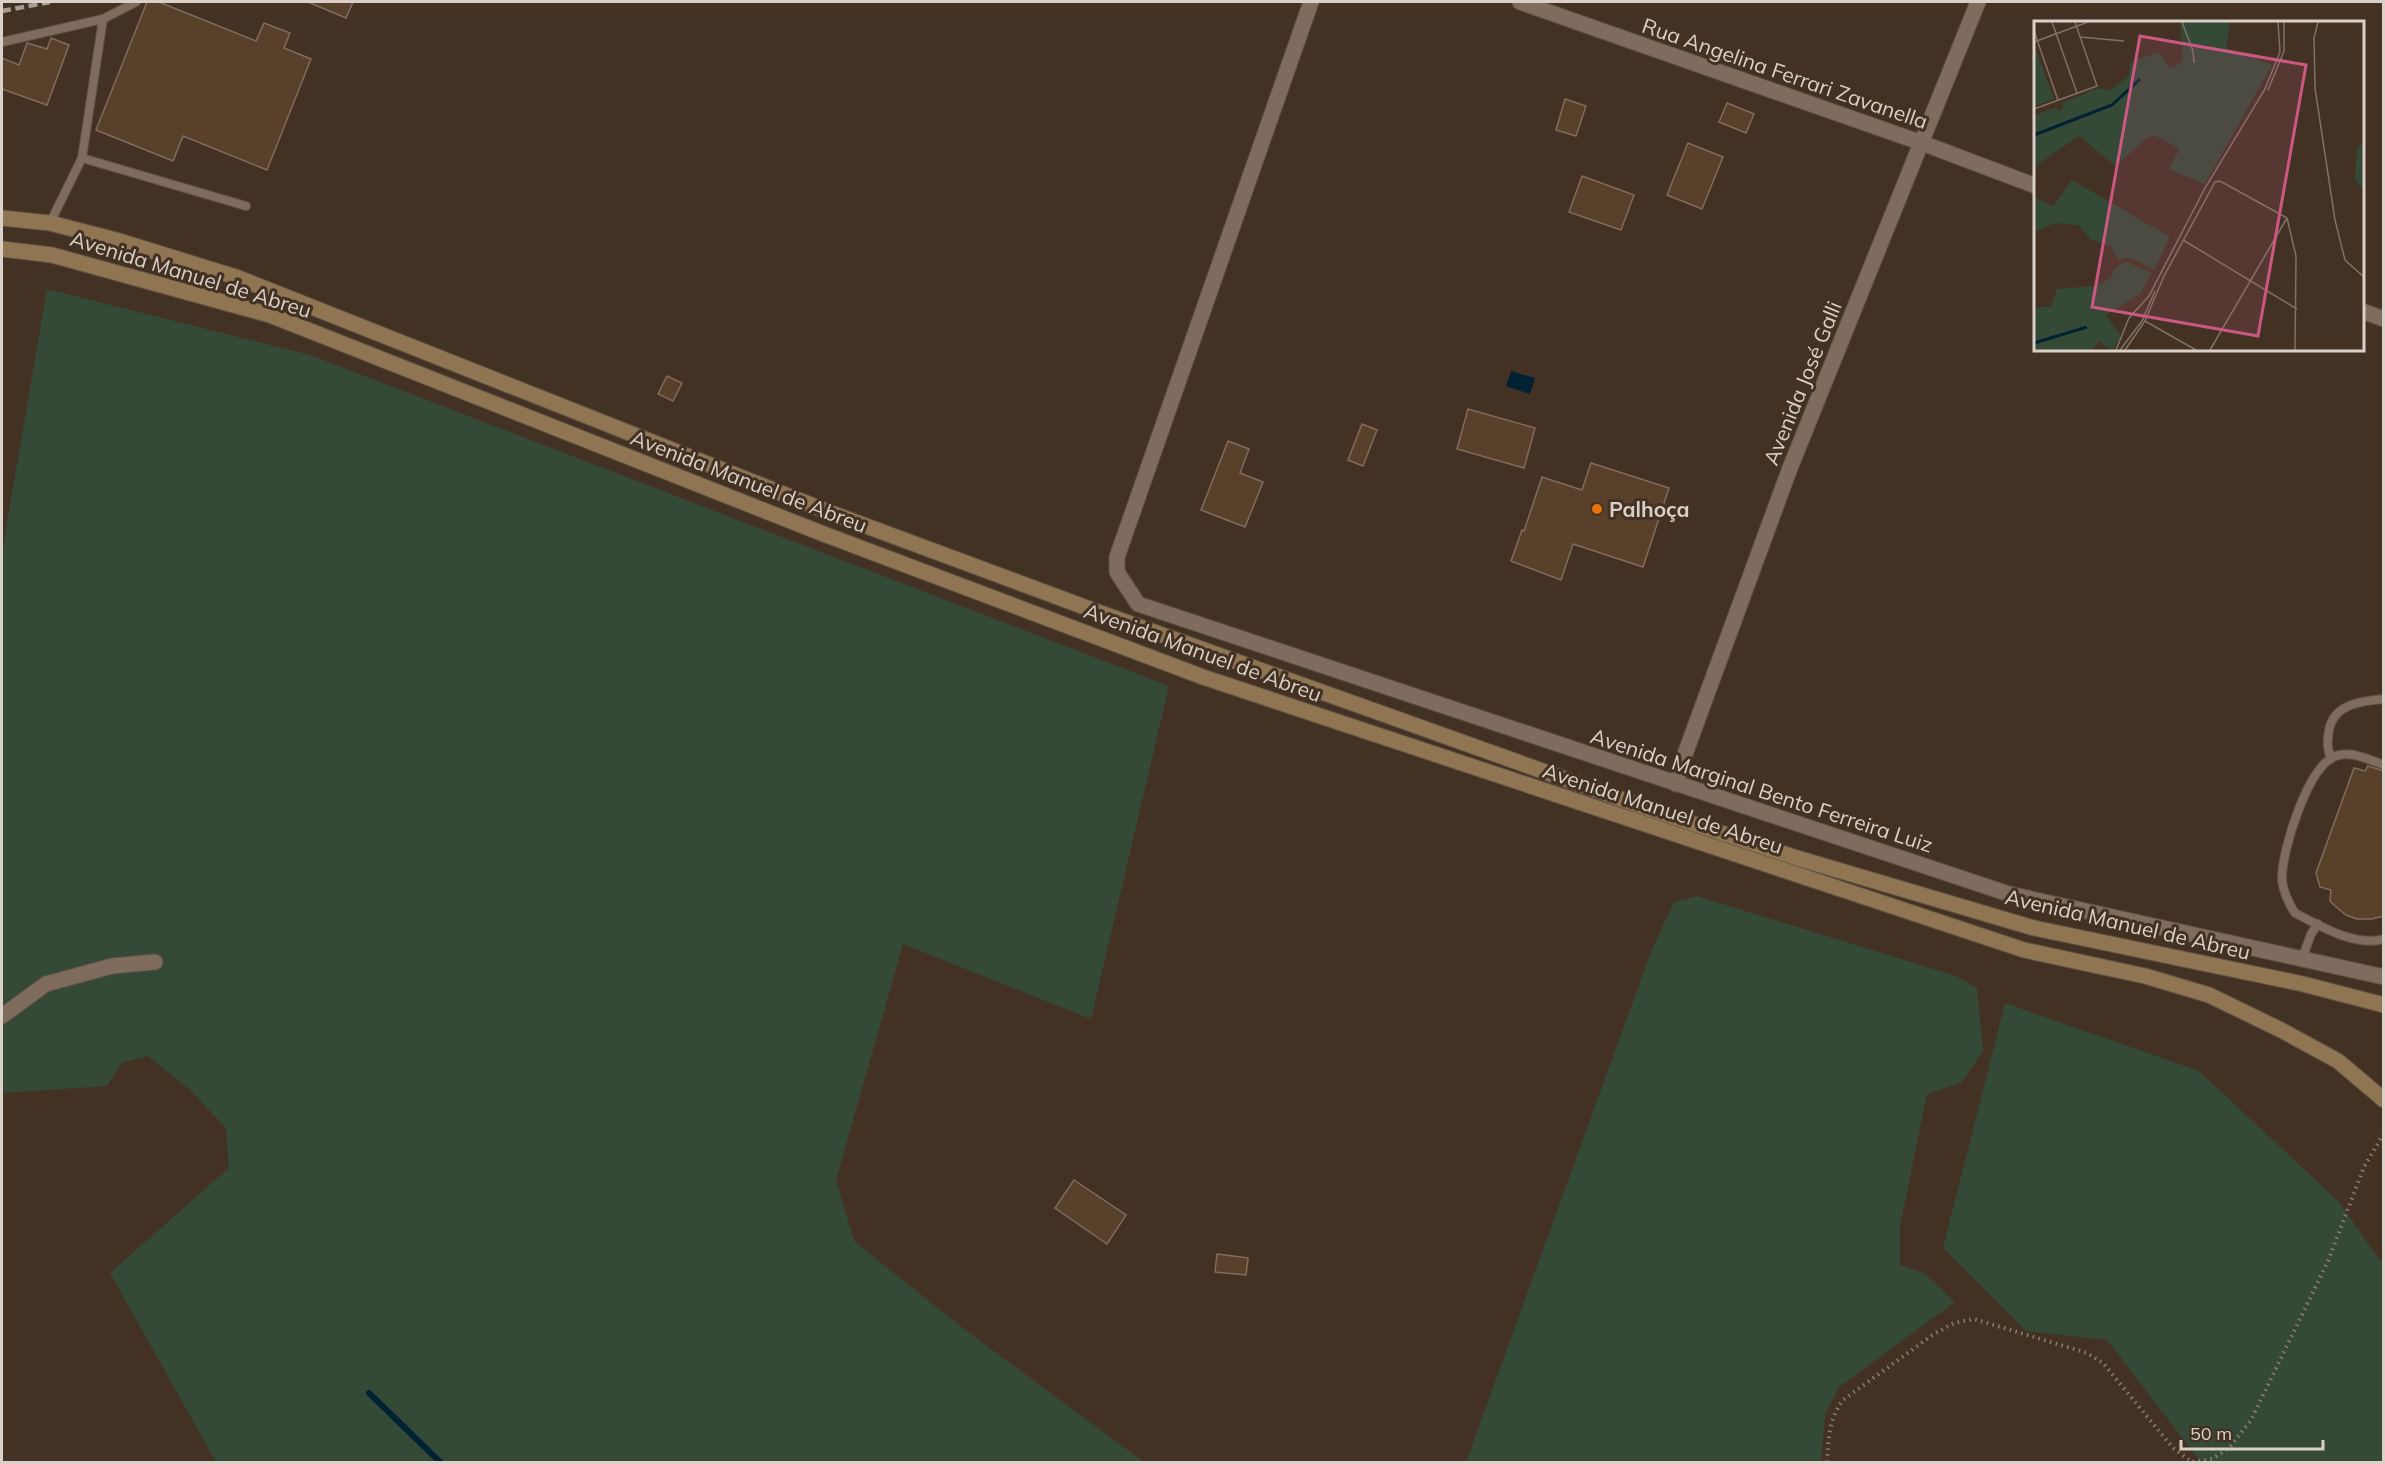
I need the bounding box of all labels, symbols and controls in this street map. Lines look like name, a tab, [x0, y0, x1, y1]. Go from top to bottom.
street label: Rua Angelina Ferrari Zavanella	[1639, 12, 1931, 134]
inset map	[2034, 21, 2364, 351]
street label: Avenida Manuel de Abreu	[67, 225, 315, 323]
street label: Avenida José Galli	[1757, 297, 1847, 469]
street label: Avenida Manuel de Abreu	[627, 424, 871, 538]
place label: Palhoça	[1609, 496, 1690, 522]
marker: Palhoça	[1590, 502, 1604, 516]
street label: Avenida Manuel de Abreu	[1081, 597, 1325, 707]
street label: Avenida Marginal Bento Ferreira Luiz	[1588, 722, 1936, 858]
street label: Avenida Manuel de Abreu	[1540, 757, 1786, 859]
street label: Avenida Manuel de Abreu	[2003, 883, 2253, 965]
scale bar	[2181, 1413, 2324, 1451]
text: 50 m	[2190, 1422, 2232, 1445]

